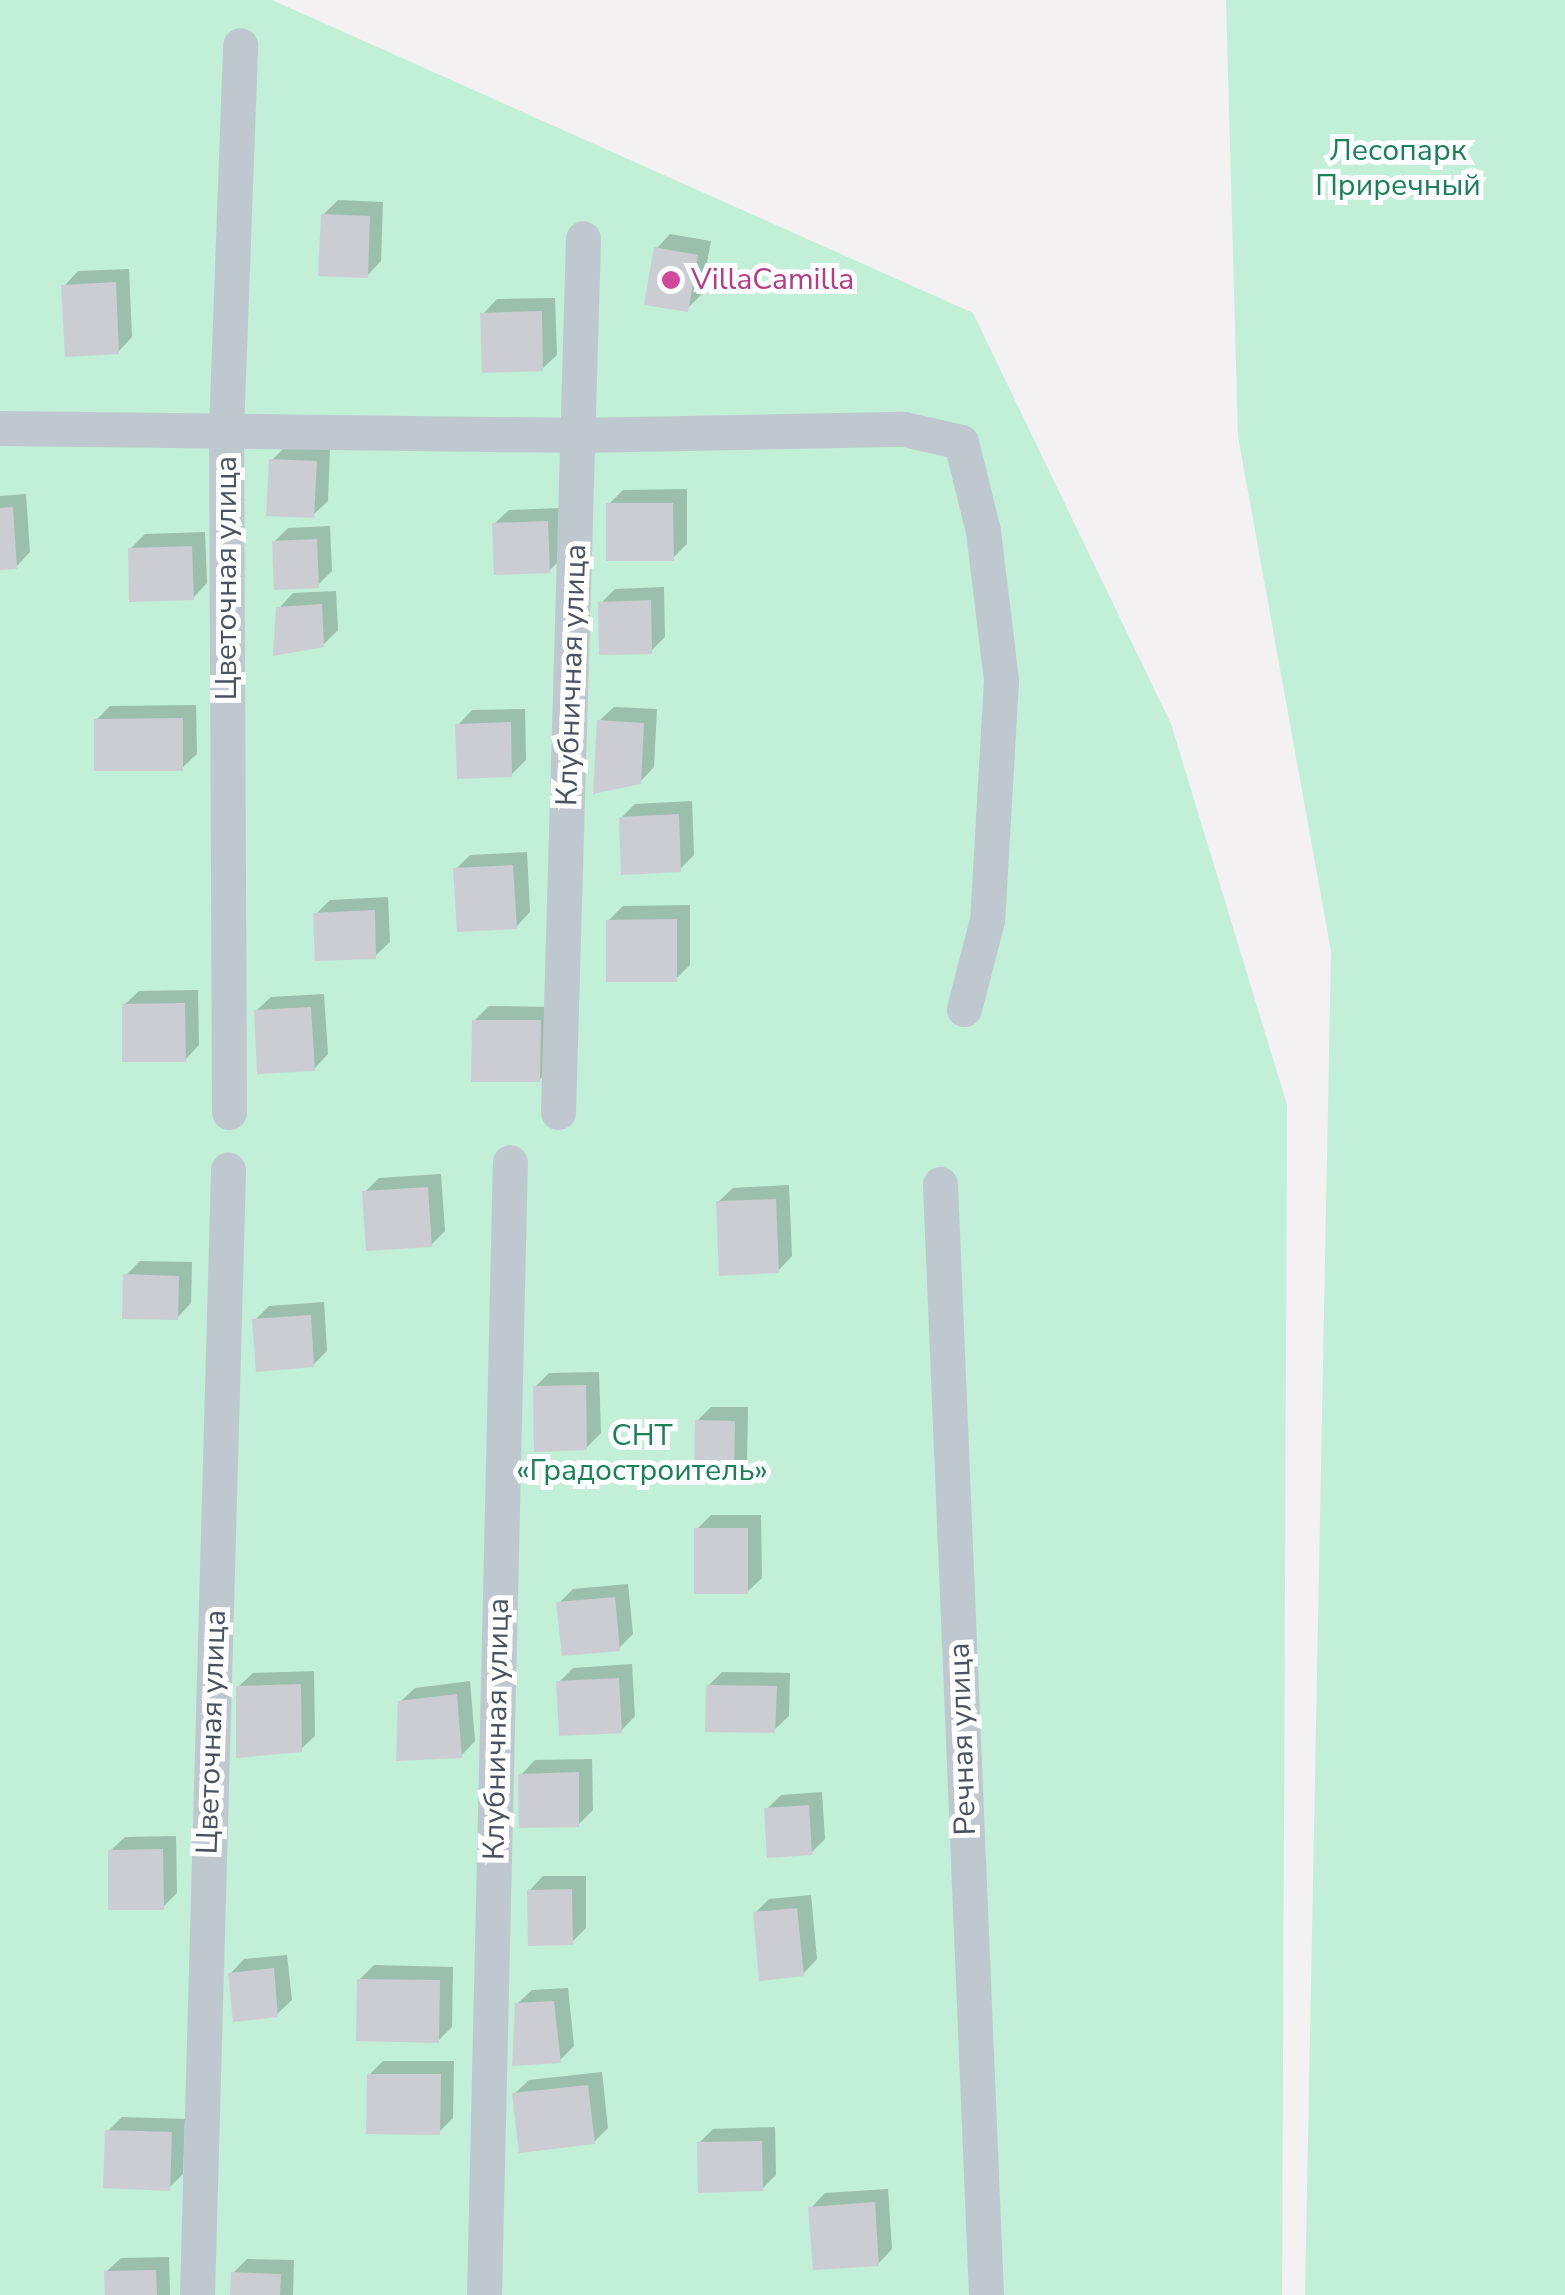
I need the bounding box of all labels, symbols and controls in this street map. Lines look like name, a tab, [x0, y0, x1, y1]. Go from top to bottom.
park label: Лесопарк Приречный	[1315, 133, 1481, 204]
place label: VillaCamilla	[691, 262, 854, 298]
marker: VillaCamilla	[660, 269, 682, 291]
street label: Цветочная улица	[209, 456, 245, 700]
street label: Клубничная улица	[549, 543, 595, 807]
park label: СНТ «Градостроитель»	[516, 1418, 768, 1488]
street label: Клубничная улица	[477, 1598, 517, 1860]
street label: Цветочная улица	[190, 1609, 234, 1855]
street label: Речная улица	[942, 1642, 984, 1836]

